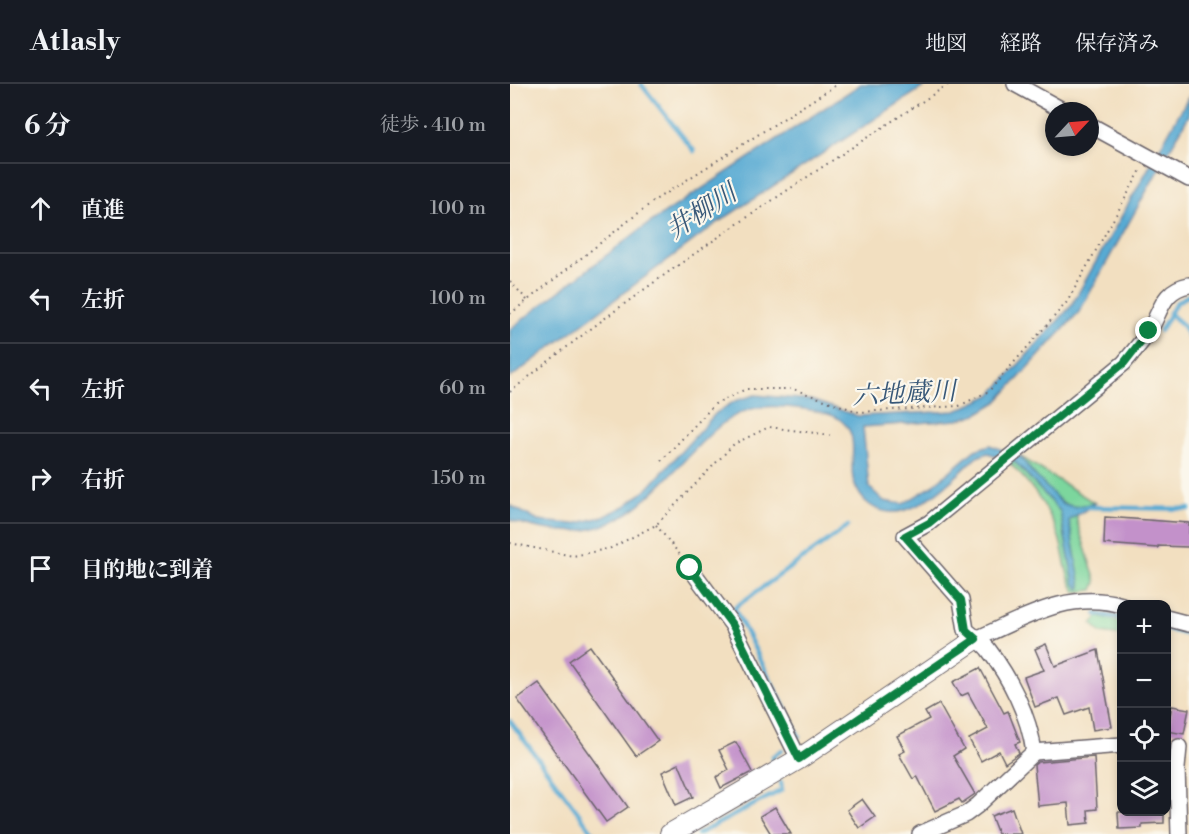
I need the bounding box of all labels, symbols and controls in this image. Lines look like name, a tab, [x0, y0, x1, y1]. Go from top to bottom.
text: Atlasly	[30, 24, 120, 59]
text: 地図	[925, 31, 967, 57]
text: 経路	[1000, 31, 1042, 57]
text: 保存済み	[1075, 31, 1159, 57]
north arrow	[1045, 102, 1099, 156]
text: 6 分	[24, 110, 71, 142]
text: 徒歩 · 410 m	[380, 113, 486, 138]
water label: 井柳川	[660, 176, 745, 247]
icon: ahead	[24, 192, 57, 225]
text: 100 m	[430, 196, 486, 221]
text: 直進	[81, 197, 125, 224]
icon: left	[24, 282, 57, 315]
text: 100 m	[430, 286, 486, 311]
text: 左折	[81, 287, 125, 314]
route end	[1135, 317, 1161, 343]
icon: left	[24, 372, 57, 405]
water label: 六地蔵川	[851, 375, 960, 413]
text: 60 m	[439, 376, 486, 401]
text: 左折	[81, 377, 125, 404]
icon: right	[24, 462, 57, 495]
text: 150 m	[431, 466, 486, 491]
text: 右折	[81, 467, 125, 494]
icon: arrive	[24, 552, 57, 585]
route start	[676, 554, 702, 580]
text: 目的地に到着	[81, 557, 213, 584]
map controls	[1117, 600, 1171, 816]
button: +	[1117, 600, 1171, 654]
button: −	[1117, 654, 1171, 708]
button: locate	[1117, 708, 1171, 762]
button: layers	[1117, 762, 1171, 816]

